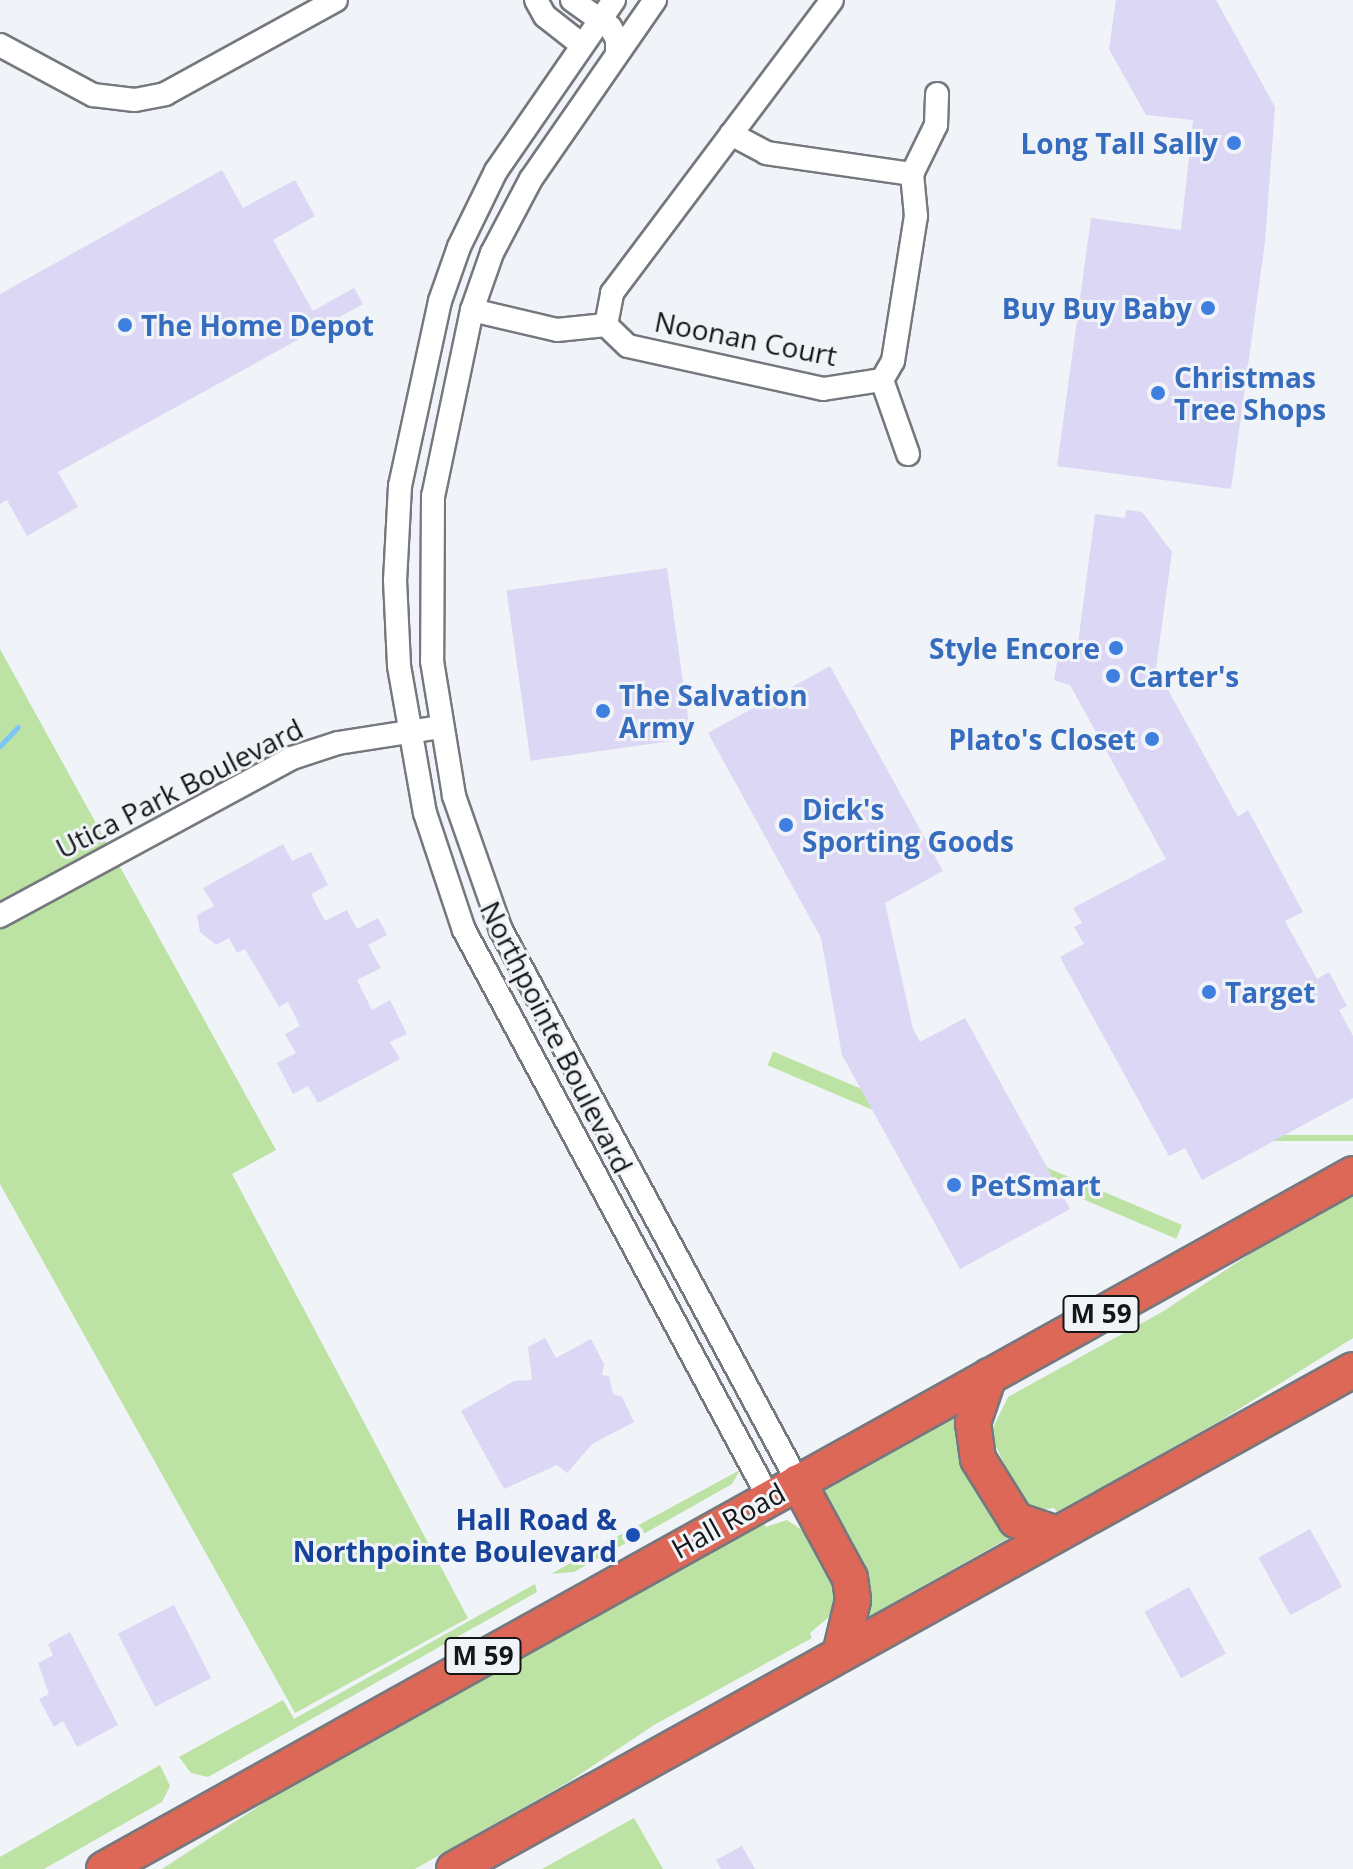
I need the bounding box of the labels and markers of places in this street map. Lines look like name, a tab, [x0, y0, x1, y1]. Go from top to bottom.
place label: Long Tall Sally	[1021, 126, 1218, 160]
marker: Long Tall Sally	[1225, 134, 1243, 152]
place label: Buy Buy Baby	[1002, 291, 1192, 325]
marker: Buy Buy Baby	[1199, 299, 1217, 317]
place label: The Home Depot	[141, 308, 374, 342]
marker: The Home Depot	[116, 316, 134, 334]
place label: Christmas Tree Shops	[1174, 360, 1326, 426]
marker: Christmas Tree Shops	[1149, 384, 1167, 402]
place label: Style Encore	[929, 631, 1100, 665]
marker: Style Encore	[1107, 639, 1125, 657]
place label: Carter's	[1129, 659, 1239, 693]
marker: Carter's	[1104, 667, 1122, 685]
place label: The Salvation Army	[619, 678, 808, 744]
marker: The Salvation Army	[594, 702, 612, 720]
place label: Plato's Closet	[948, 722, 1136, 756]
marker: Plato's Closet	[1143, 730, 1161, 748]
place label: Dick's Sporting Goods	[802, 792, 1014, 858]
marker: Dick's Sporting Goods	[777, 816, 795, 834]
place label: Target	[1225, 975, 1315, 1009]
marker: Target	[1200, 983, 1218, 1001]
place label: PetSmart	[970, 1168, 1101, 1202]
marker: PetSmart	[945, 1176, 963, 1194]
place label: Hall Road & Northpointe Boulevard	[293, 1502, 617, 1568]
marker: Hall Road & Northpointe Boulevard	[624, 1526, 642, 1544]

